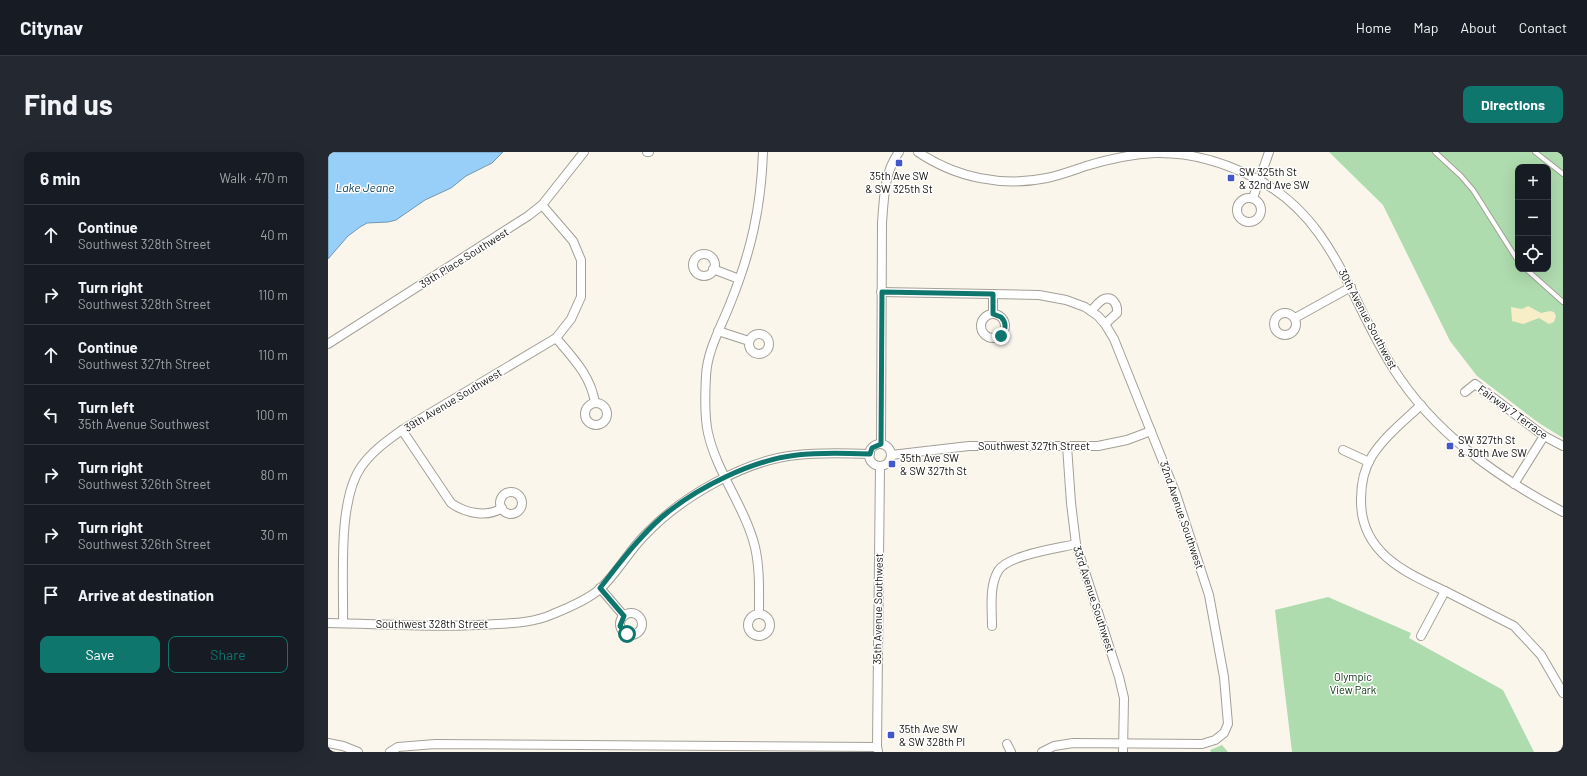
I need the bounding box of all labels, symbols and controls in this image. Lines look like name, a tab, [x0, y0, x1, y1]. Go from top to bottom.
text: Citynav	[20, 16, 83, 39]
text: Home	[1356, 19, 1392, 36]
text: Map	[1414, 19, 1438, 36]
text: About	[1460, 19, 1497, 36]
text: Contact	[1519, 19, 1567, 36]
button: Directions	[1463, 86, 1563, 123]
text: Find us	[24, 87, 113, 121]
marker: 35th Ave SW & SW 325th St	[894, 158, 904, 168]
map controls	[1515, 164, 1551, 272]
button: +	[1515, 164, 1551, 200]
place label: SW 325th St & 32nd Ave SW	[1239, 165, 1310, 191]
text: 6 min	[40, 168, 80, 188]
place label: 35th Ave SW & SW 325th St	[865, 169, 933, 195]
text: Walk · 470 m	[220, 170, 288, 186]
marker: SW 325th St & 32nd Ave SW	[1226, 173, 1236, 183]
water label: Lake Jeane	[336, 180, 394, 194]
button: −	[1515, 200, 1551, 236]
text: Continue	[78, 218, 138, 236]
icon: ahead	[40, 224, 62, 246]
street label: 39th Place Southwest	[417, 225, 511, 290]
text: 40 m	[260, 227, 288, 243]
text: Southwest 328th Street	[78, 236, 211, 252]
button: locate	[1515, 236, 1551, 272]
street label: 30th Avenue Southwest	[1336, 266, 1401, 371]
text: Turn right	[78, 278, 143, 296]
icon: right	[40, 284, 62, 306]
text: 110 m	[258, 287, 288, 303]
text: Southwest 328th Street	[78, 296, 211, 312]
route end	[992, 327, 1010, 345]
text: Continue	[78, 338, 138, 356]
icon: ahead	[40, 344, 62, 366]
text: 110 m	[258, 347, 288, 363]
text: Southwest 327th Street	[78, 356, 210, 372]
street label: 39th Avenue Southwest	[402, 365, 504, 434]
street label: Fairway 7 Terrace	[1476, 382, 1551, 441]
text: Turn left	[78, 398, 134, 416]
icon: left	[40, 404, 62, 426]
text: 100 m	[255, 407, 288, 423]
text: 35th Avenue Southwest	[78, 416, 210, 432]
place label: SW 327th St & 30th Ave SW	[1458, 433, 1527, 459]
street label: Southwest 327th Street	[978, 439, 1090, 452]
marker: SW 327th St & 30th Ave SW	[1445, 441, 1455, 451]
place label: 35th Ave SW & SW 327th St	[900, 451, 967, 477]
text: Turn right	[78, 458, 143, 476]
marker: 35th Ave SW & SW 327th St	[887, 459, 897, 469]
street label: 32nd Avenue Southwest	[1158, 459, 1207, 571]
icon: right	[40, 464, 62, 486]
text: 80 m	[261, 467, 288, 483]
text: Southwest 326th Street	[78, 476, 211, 492]
text: Turn right	[78, 518, 143, 536]
icon: right	[40, 524, 62, 546]
text: 30 m	[261, 527, 288, 543]
text: Southwest 326th Street	[78, 536, 211, 552]
street label: 33rd Avenue Southwest	[1071, 544, 1118, 654]
street label: 35th Avenue Southwest	[870, 553, 885, 665]
icon: arrive	[40, 584, 62, 606]
text: Arrive at destination	[78, 586, 214, 604]
street label: Southwest 328th Street	[376, 617, 488, 630]
route start	[618, 625, 636, 643]
button: Save	[40, 636, 160, 673]
button: Share	[168, 636, 288, 673]
park label: Olympic View Park	[1330, 670, 1377, 696]
place label: 35th Ave SW & SW 328th Pl	[899, 722, 965, 748]
marker: 35th Ave SW & SW 328th Pl	[886, 730, 896, 740]

